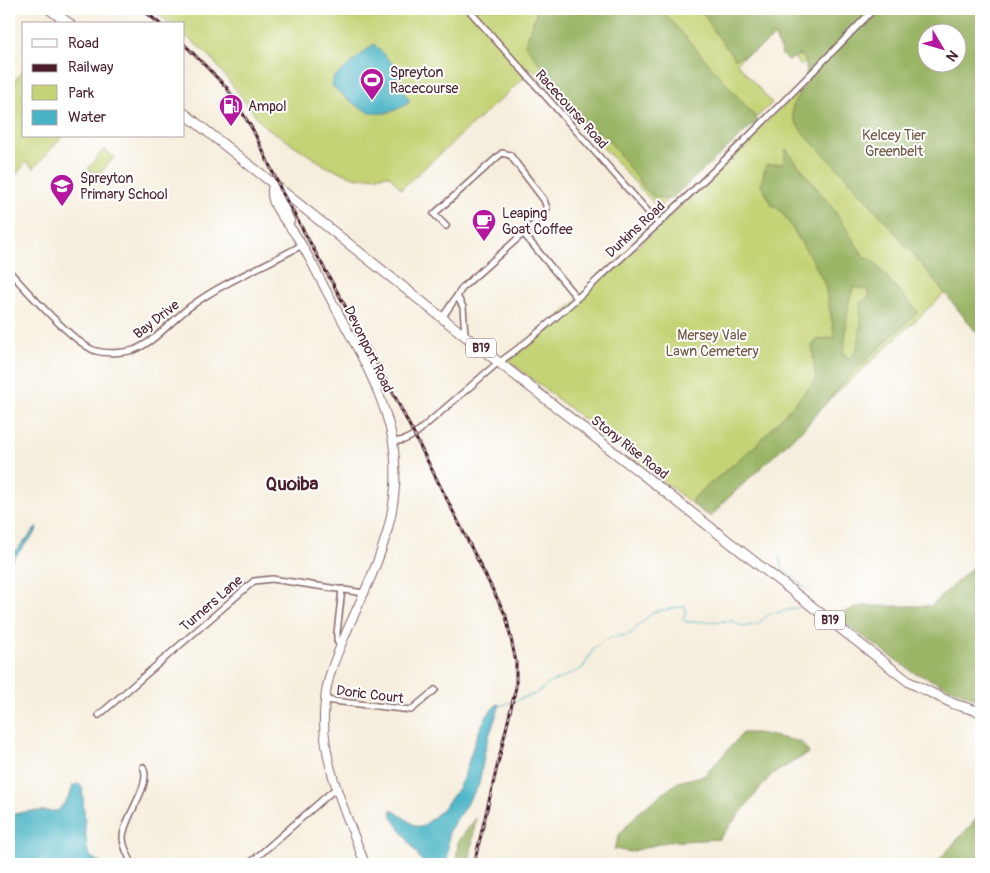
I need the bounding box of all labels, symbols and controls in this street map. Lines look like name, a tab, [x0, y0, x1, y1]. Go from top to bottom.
legend	[22, 22, 185, 138]
north arrow	[918, 22, 968, 72]
text: Road	[68, 34, 99, 53]
text: N	[942, 47, 961, 65]
text: Railway	[68, 58, 114, 77]
place label: Spreyton Racecourse	[390, 64, 459, 97]
street label: Racecourse Road	[532, 66, 612, 152]
sports icon: Spreyton Racecourse	[359, 67, 385, 101]
text: Park	[68, 84, 95, 103]
fuel station icon: Ampol	[218, 93, 244, 127]
place label: Ampol	[248, 98, 287, 115]
text: Water	[68, 108, 107, 127]
park label: Kelcey Tier Greenbelt	[862, 127, 926, 160]
place label: Spreyton Primary School	[80, 170, 168, 203]
school or university icon: Spreyton Primary School	[49, 173, 75, 207]
street label: Durkins Road	[602, 198, 669, 261]
place label: Leaping Goat Coffee	[502, 205, 573, 238]
cafe icon: Leaping Goat Coffee	[471, 208, 497, 242]
street label: Bay Drive	[130, 296, 183, 343]
street label: Devonport Road	[340, 303, 397, 395]
park label: Mersey Vale Lawn Cemetery	[665, 327, 759, 360]
road number: B19	[466, 338, 496, 358]
street label: Stony Rise Road	[588, 412, 672, 483]
district label: Quoiba	[266, 472, 319, 496]
street label: Turners Lane	[177, 572, 246, 635]
road number: B19	[815, 610, 845, 630]
street label: Doric Court	[335, 682, 405, 707]

